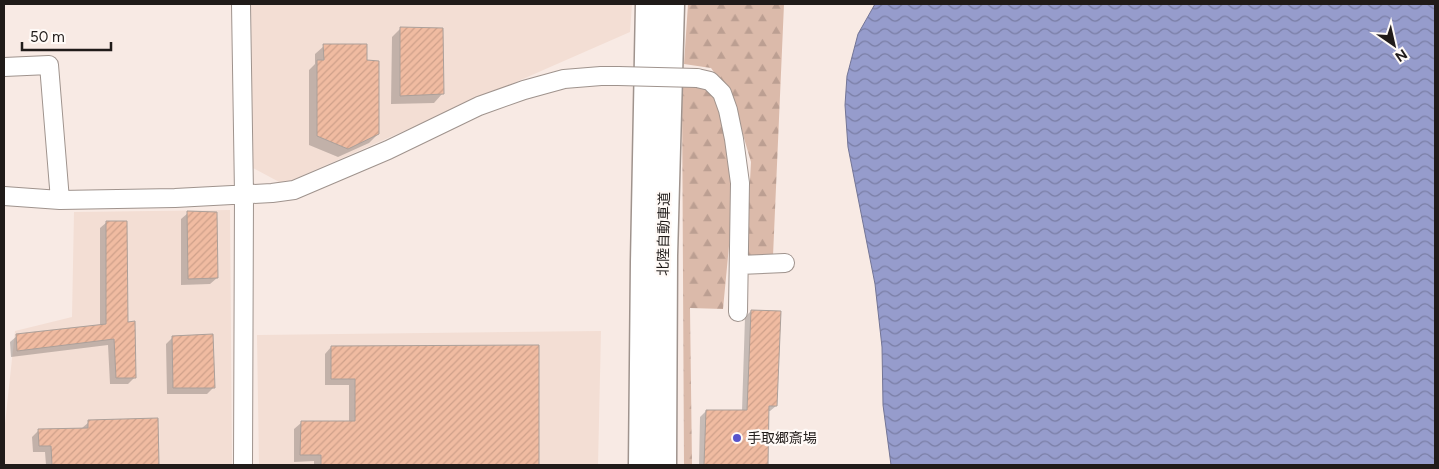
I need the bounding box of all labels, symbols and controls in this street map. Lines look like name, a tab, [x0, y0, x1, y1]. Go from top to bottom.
scale bar	[22, 20, 111, 52]
north arrow	[1369, 20, 1419, 70]
text: 50 m	[30, 28, 65, 46]
text: N	[1392, 45, 1410, 65]
street label: 北陸自動車道	[655, 192, 673, 276]
place label: 手取郷斎場	[747, 430, 817, 447]
marker: 手取郷斎場	[731, 432, 743, 444]

